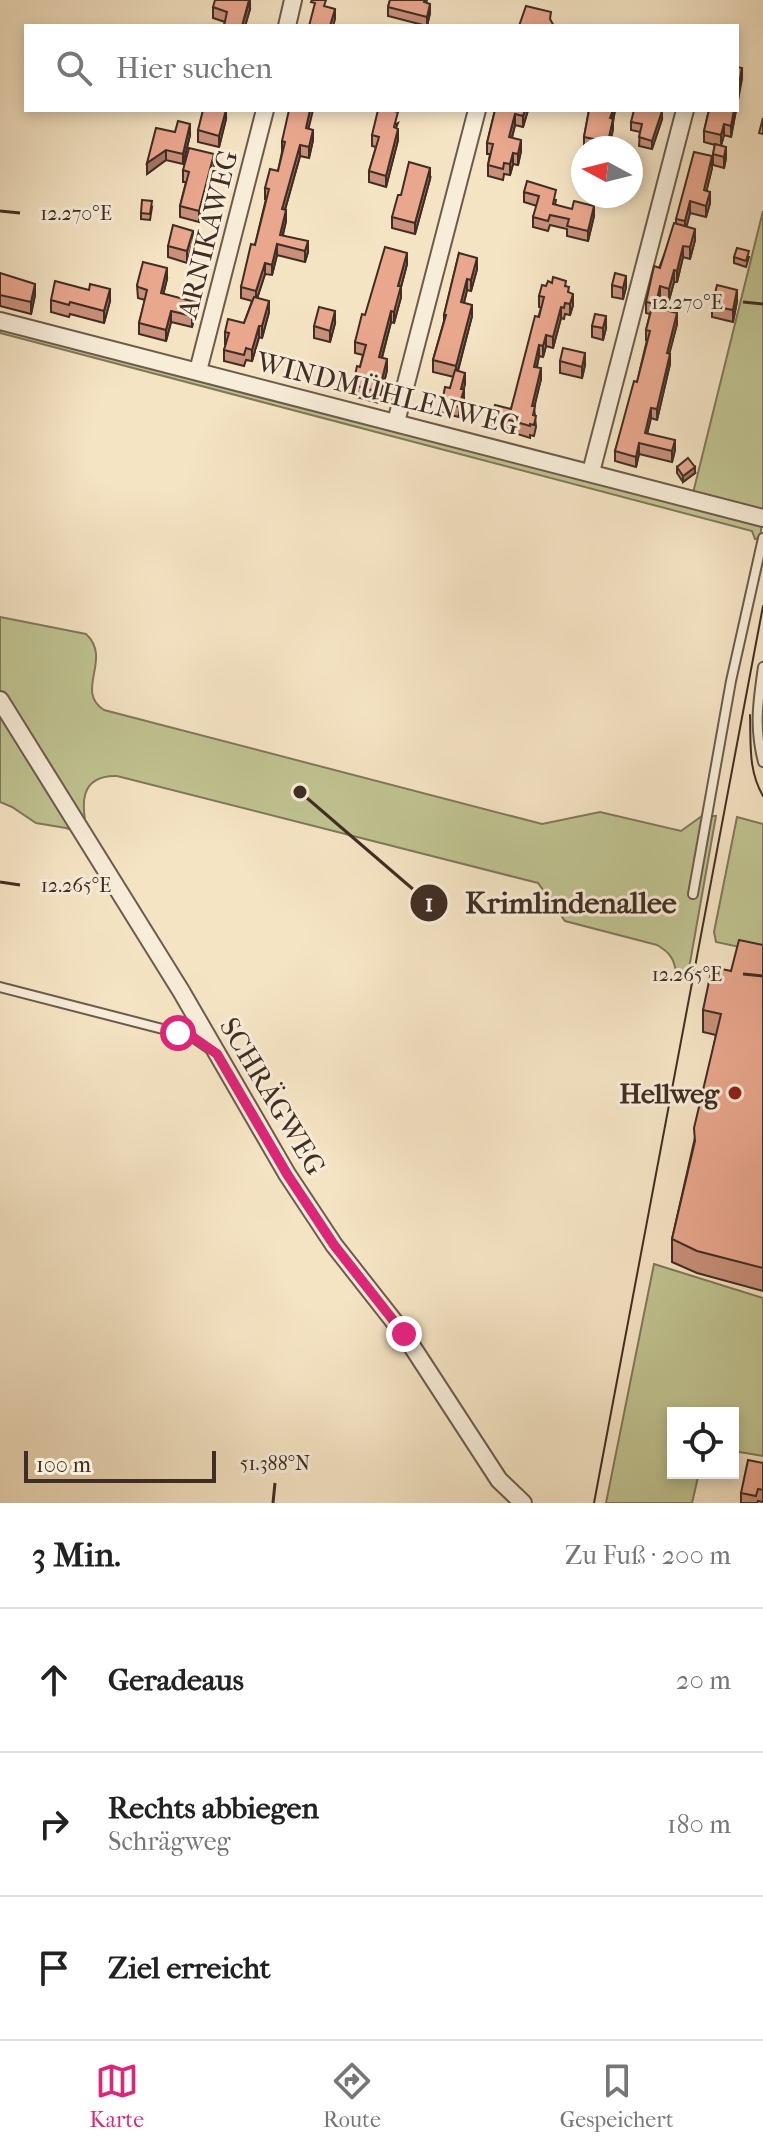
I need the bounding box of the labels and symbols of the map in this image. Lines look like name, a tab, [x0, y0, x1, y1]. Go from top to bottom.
north arrow	[571, 136, 643, 208]
street label: ARNIKAWEG	[170, 147, 244, 322]
text: 12.270°E	[40, 202, 112, 225]
text: 12.270°E	[651, 291, 723, 314]
street label: WINDMÜHLENWEG	[252, 345, 523, 442]
text: 12.265°E	[41, 874, 111, 897]
callout: Krimlindenallee	[409, 876, 692, 930]
text: Krimlindenallee	[465, 886, 677, 921]
text: 1	[425, 889, 433, 917]
text: 12.265°E	[652, 963, 722, 986]
street label: SCHRÄGWEG	[213, 1012, 332, 1181]
route start	[160, 1015, 196, 1051]
place label: Hellweg	[619, 1077, 720, 1110]
marker: Hellweg	[726, 1084, 744, 1102]
route end	[386, 1316, 422, 1352]
scale bar	[24, 1447, 216, 1483]
text: 51.388°N	[240, 1452, 310, 1475]

